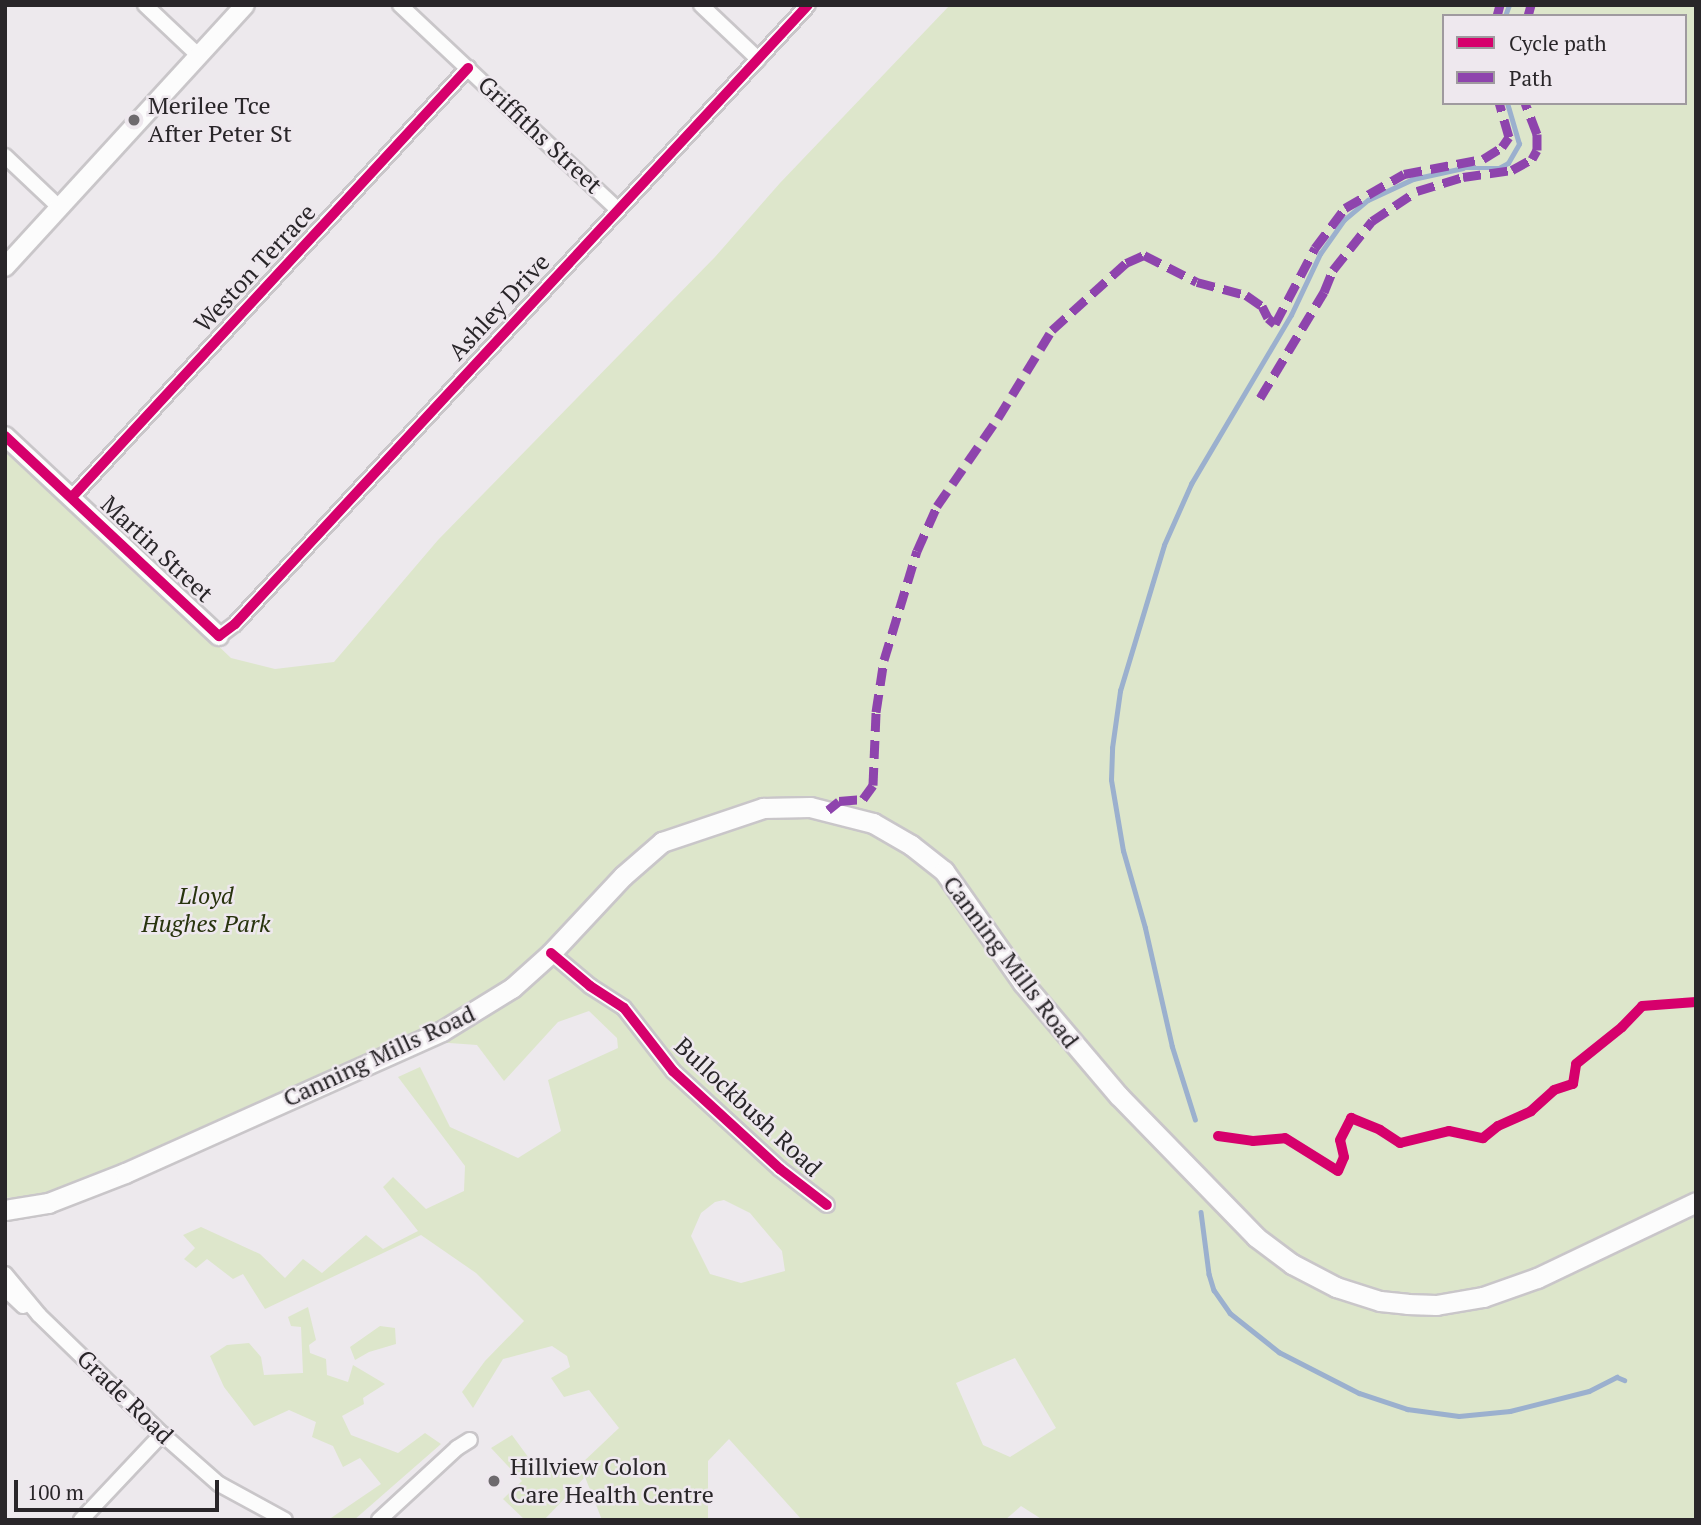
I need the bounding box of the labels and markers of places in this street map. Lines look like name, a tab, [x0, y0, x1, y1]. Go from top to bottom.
place label: Merilee Tce After Peter St	[148, 92, 292, 148]
marker: Merilee Tce After Peter St	[126, 112, 142, 128]
place label: Hillview Colon Care Health Centre	[510, 1453, 714, 1509]
marker: Hillview Colon Care Health Centre	[484, 1471, 504, 1491]

